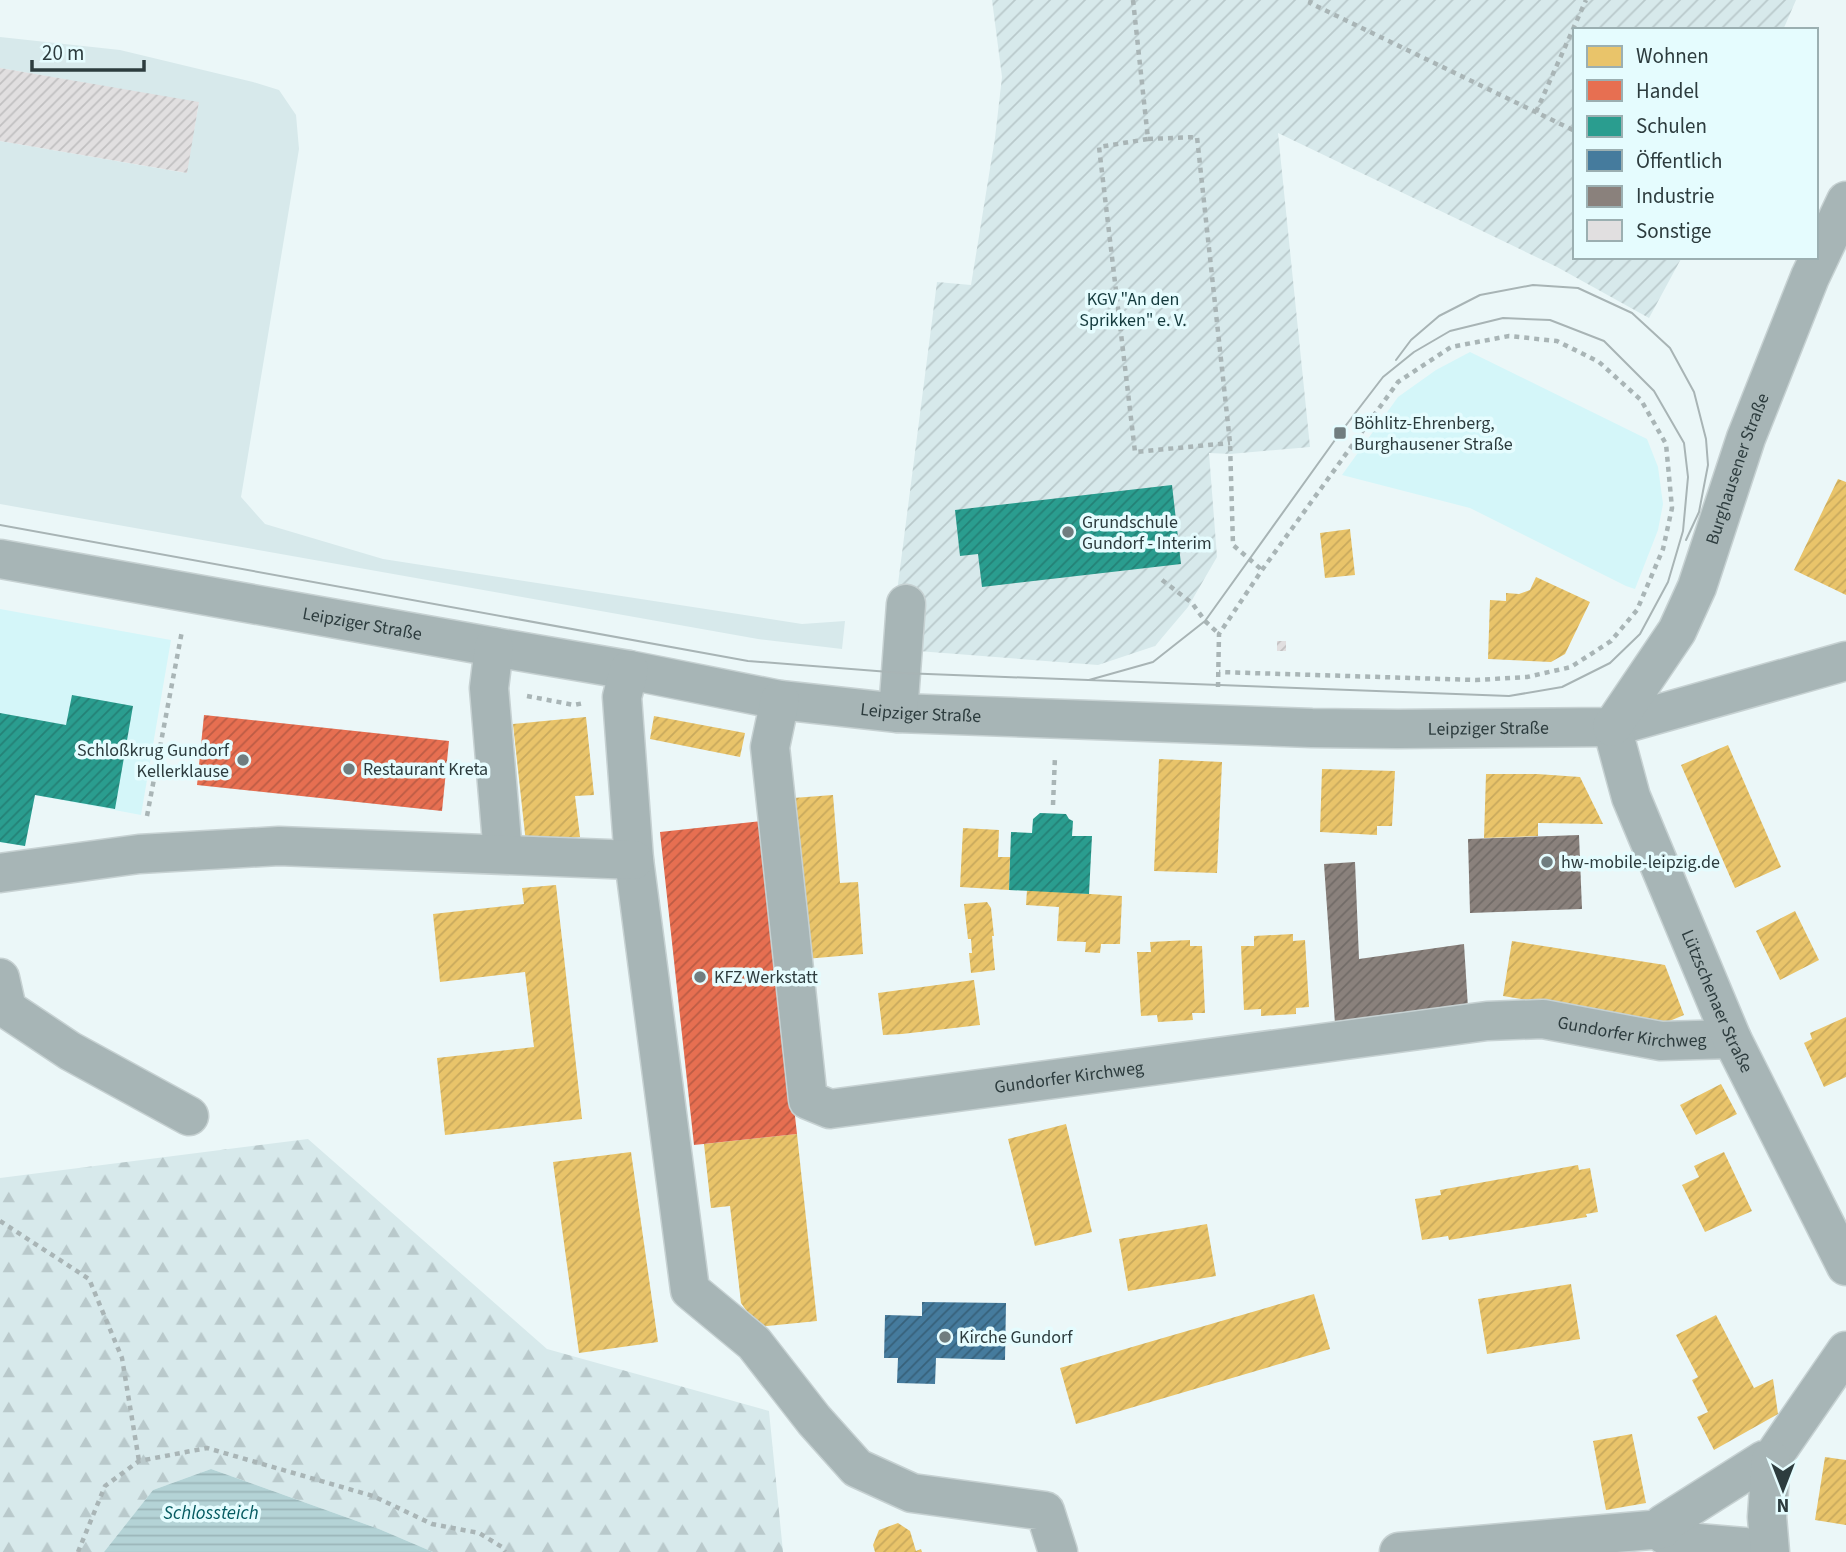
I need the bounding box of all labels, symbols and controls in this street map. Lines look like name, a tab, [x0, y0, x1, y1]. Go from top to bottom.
scale bar	[32, 28, 144, 72]
legend	[1573, 28, 1818, 259]
text: 20 m	[42, 38, 84, 68]
text: Wohnen	[1636, 41, 1709, 71]
text: Handel	[1636, 76, 1699, 106]
text: Schulen	[1636, 111, 1707, 141]
text: Öffentlich	[1636, 146, 1722, 176]
text: Industrie	[1636, 181, 1714, 211]
text: Sonstige	[1636, 216, 1711, 246]
park label: KGV "An den Sprikken" e. V.	[1079, 287, 1187, 333]
street label: Burghausener Straße	[1700, 390, 1776, 548]
place label: Böhlitz-Ehrenberg, Burghausener Straße	[1354, 411, 1513, 457]
marker: Böhlitz-Ehrenberg, Burghausener Straße	[1332, 425, 1348, 441]
place label: Grundschule Gundorf - Interim	[1082, 510, 1212, 556]
marker: Grundschule Gundorf - Interim	[1060, 524, 1076, 540]
street label: Leipziger Straße	[300, 601, 424, 647]
street label: Leipziger Straße	[859, 697, 982, 729]
street label: Leipziger Straße	[1428, 716, 1549, 742]
place label: Schloßkrug Gundorf Kellerklause	[77, 738, 230, 784]
marker: Schloßkrug Gundorf Kellerklause	[235, 752, 251, 768]
place label: Restaurant Kreta	[363, 757, 488, 782]
marker: Restaurant Kreta	[341, 761, 357, 777]
place label: hw-mobile-leipzig.de	[1561, 850, 1720, 875]
marker: hw-mobile-leipzig.de	[1539, 854, 1555, 870]
street label: Lützschenaer Straße	[1675, 926, 1759, 1077]
place label: KFZ Werkstatt	[714, 965, 818, 990]
marker: KFZ Werkstatt	[692, 969, 708, 985]
street label: Gundorfer Kirchweg	[1555, 1010, 1707, 1054]
street label: Gundorfer Kirchweg	[993, 1055, 1145, 1100]
place label: Kirche Gundorf	[959, 1325, 1073, 1350]
marker: Kirche Gundorf	[937, 1329, 953, 1345]
north arrow	[1748, 1454, 1818, 1524]
text: N	[1777, 1491, 1789, 1518]
water label: Schlossteich	[163, 1500, 259, 1527]

